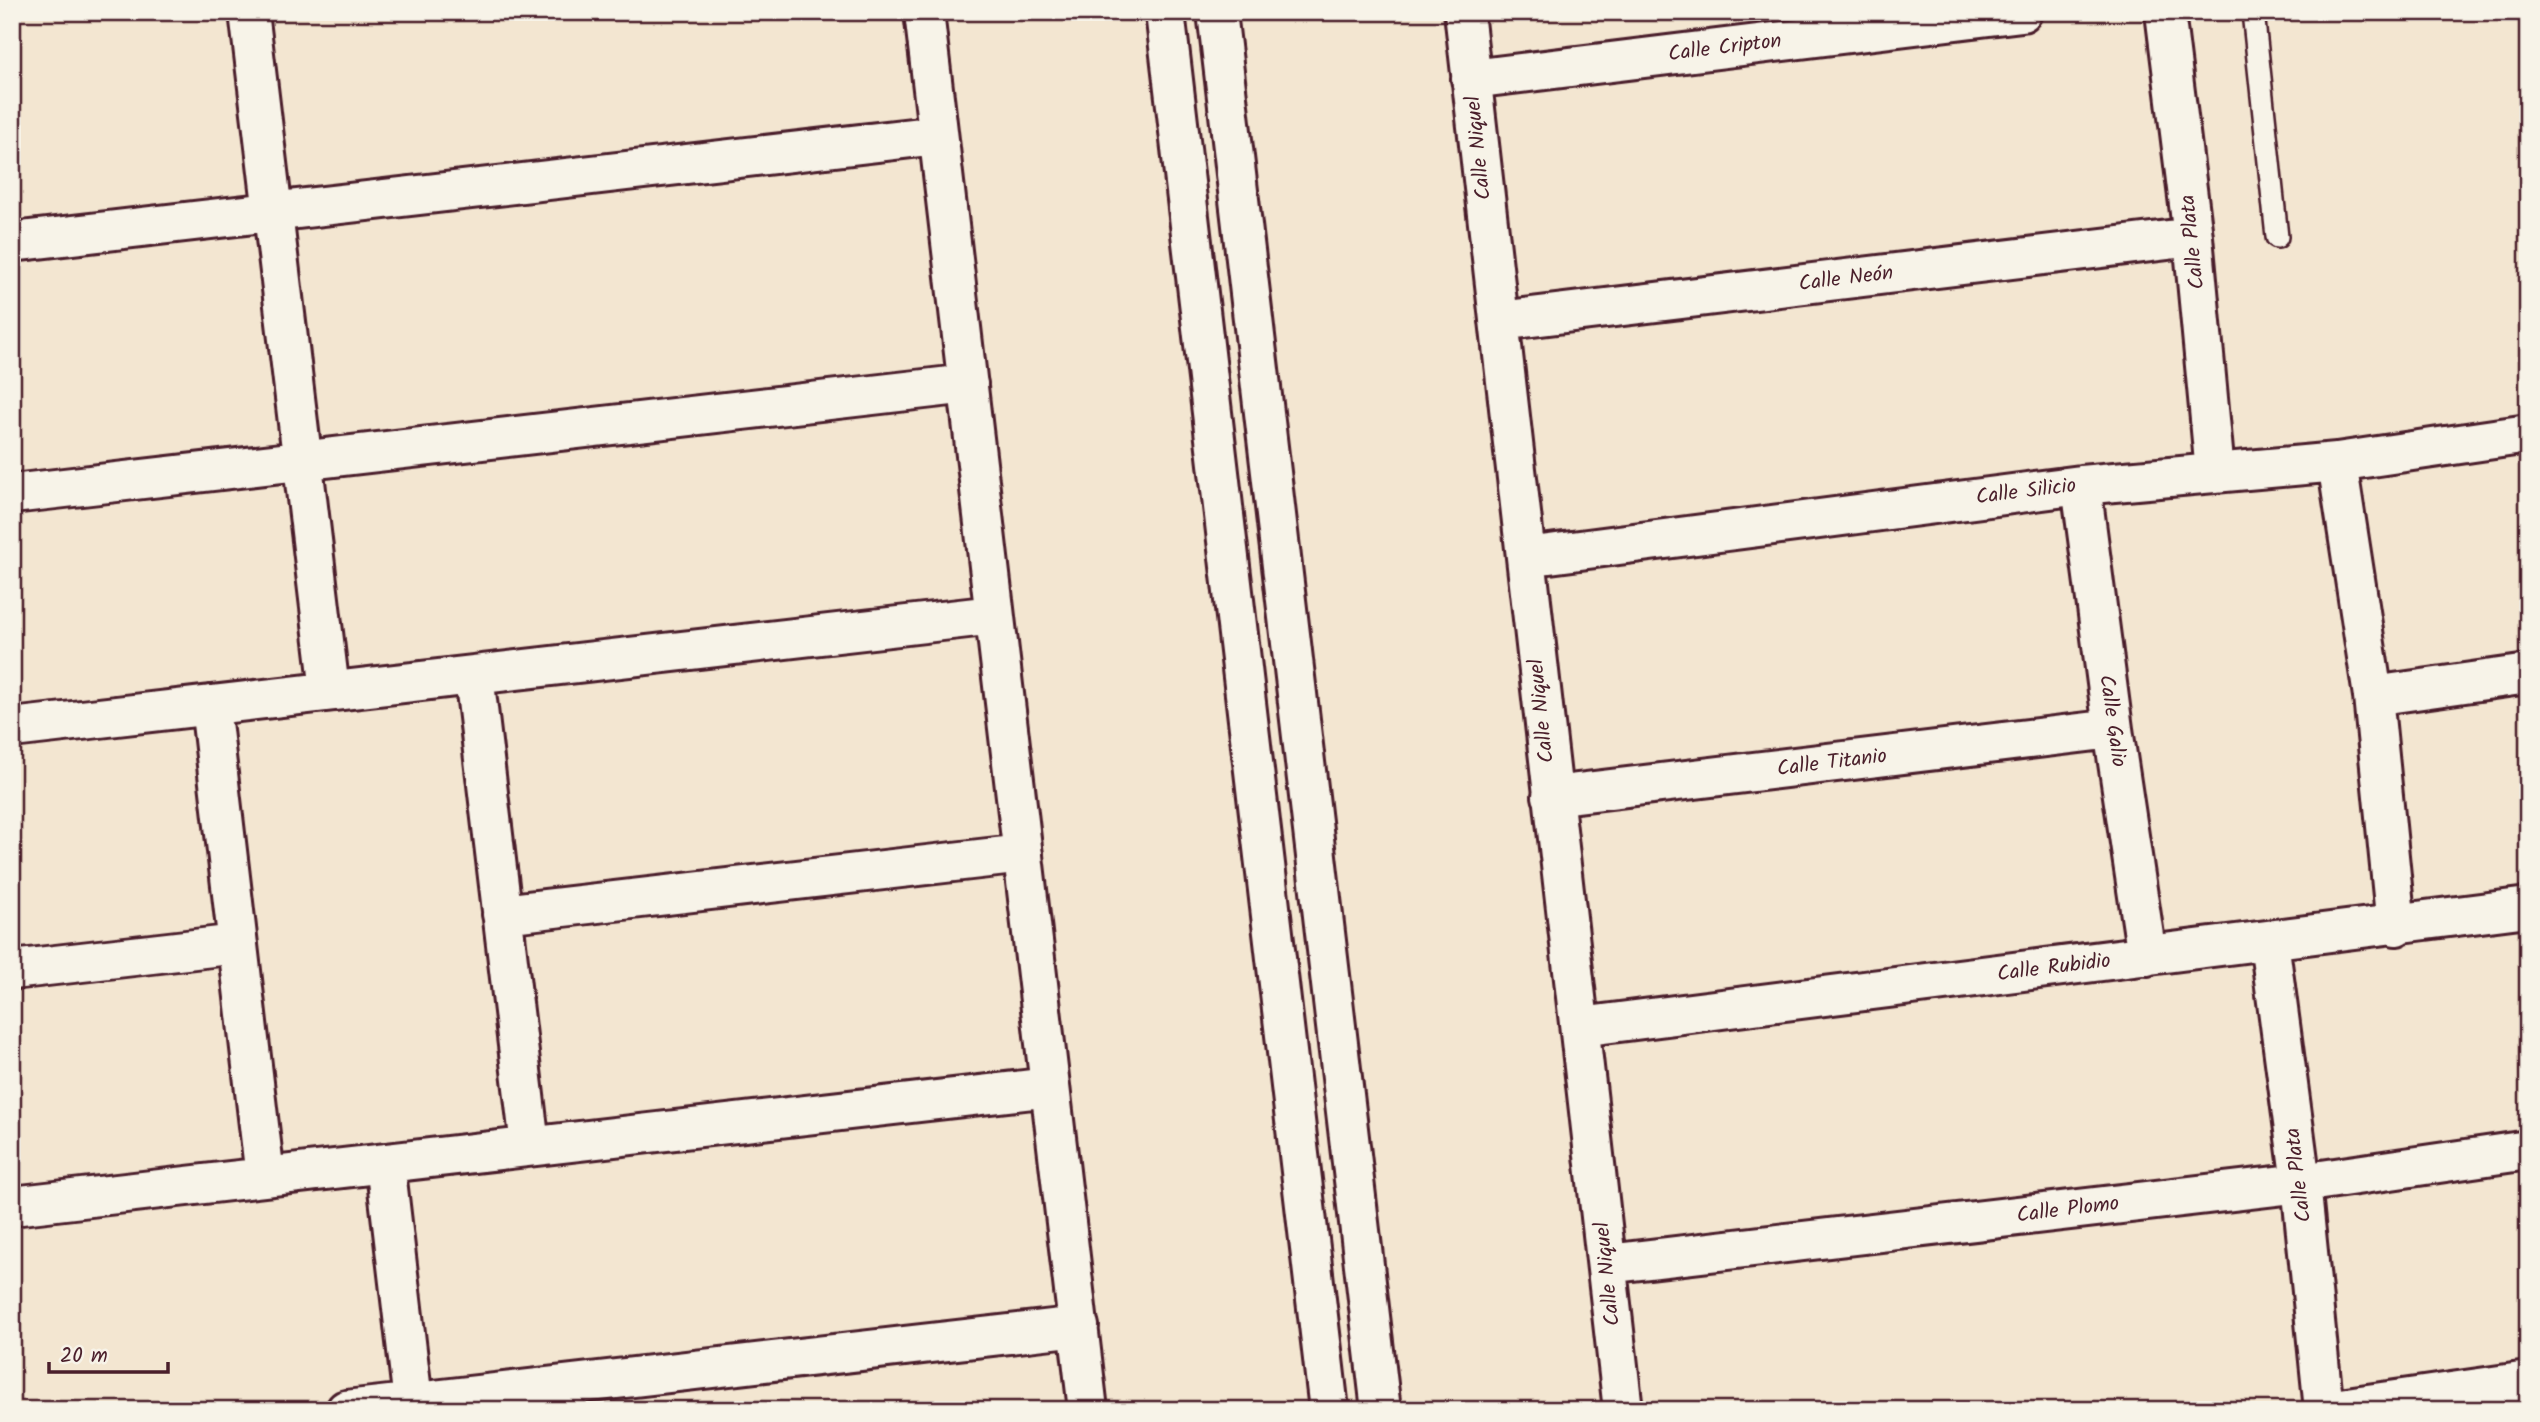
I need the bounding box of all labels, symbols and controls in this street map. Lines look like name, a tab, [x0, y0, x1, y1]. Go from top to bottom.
street label: Calle Cripton	[1666, 25, 1784, 71]
street label: Calle Niquel	[1457, 94, 1501, 202]
street label: Calle Plata	[2172, 193, 2214, 291]
street label: Calle Neón	[1797, 257, 1895, 301]
street label: Calle Silicio	[1974, 469, 2078, 515]
street label: Calle Niquel	[1520, 657, 1564, 765]
street label: Calle Galio	[2089, 673, 2135, 769]
street label: Calle Titanio	[1775, 740, 1889, 786]
street label: Calle Rubidio	[1995, 945, 2113, 991]
street label: Calle Plata	[2277, 1126, 2321, 1224]
street label: Calle Plomo	[2015, 1187, 2121, 1233]
street label: Calle Niquel	[1586, 1220, 1630, 1328]
scale bar	[49, 1331, 168, 1375]
text: 20 m	[60, 1340, 108, 1373]

